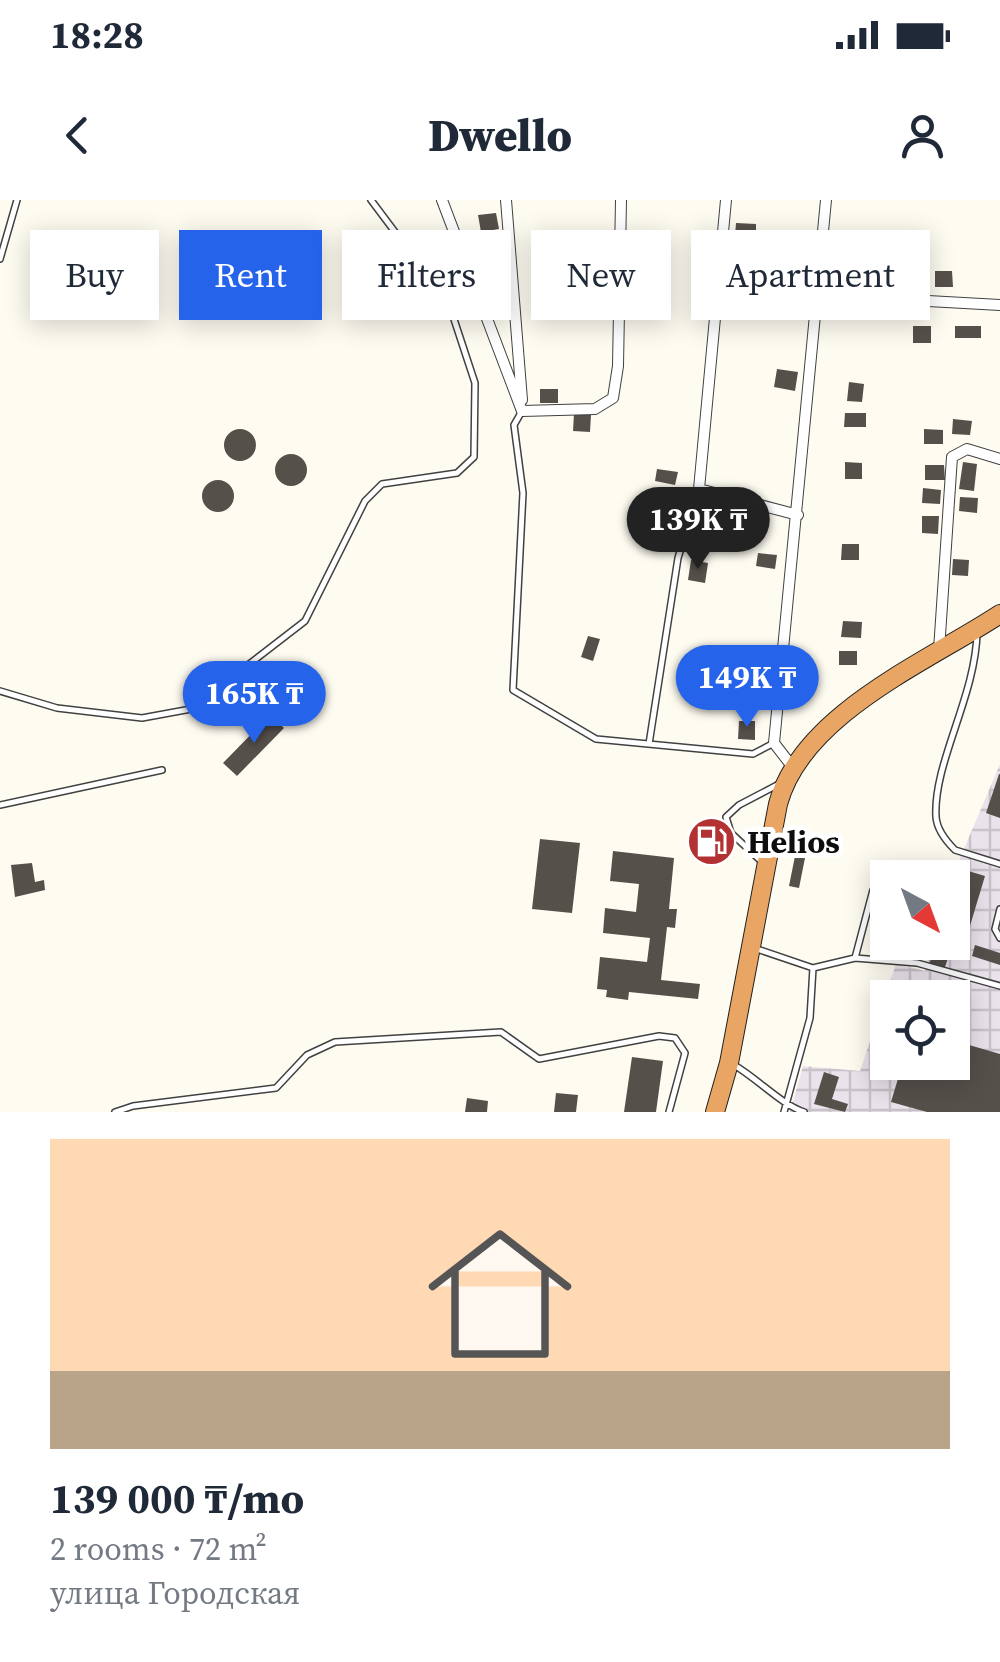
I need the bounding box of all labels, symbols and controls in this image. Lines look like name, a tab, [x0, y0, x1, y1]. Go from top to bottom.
text: 18:28	[50, 9, 144, 61]
text: Dwello	[428, 104, 572, 166]
icon: back	[50, 108, 105, 163]
icon: person	[895, 108, 950, 163]
chip: Buy	[30, 230, 159, 320]
chip: Rent	[179, 230, 322, 320]
chip: Filters	[342, 230, 511, 320]
chip: New	[531, 230, 671, 320]
chip: Apartment	[691, 230, 930, 320]
pin: 139K ₸	[617, 487, 779, 572]
text: 139K ₸	[649, 497, 747, 541]
pin: 149K ₸	[666, 645, 828, 730]
text: 149K ₸	[698, 655, 796, 699]
pin: 165K ₸	[173, 661, 335, 746]
text: 165K ₸	[205, 671, 303, 715]
fuel station icon: Helios	[686, 816, 738, 868]
place label: Helios	[747, 820, 840, 864]
north arrow	[870, 860, 970, 960]
map controls	[870, 860, 970, 1080]
button: locate	[870, 980, 970, 1080]
icon: home	[410, 1204, 590, 1384]
text: 139 000 ₸/mo	[50, 1469, 304, 1527]
text: 2 rooms · 72 m²	[50, 1527, 267, 1571]
text: улица Городская	[50, 1571, 300, 1615]

